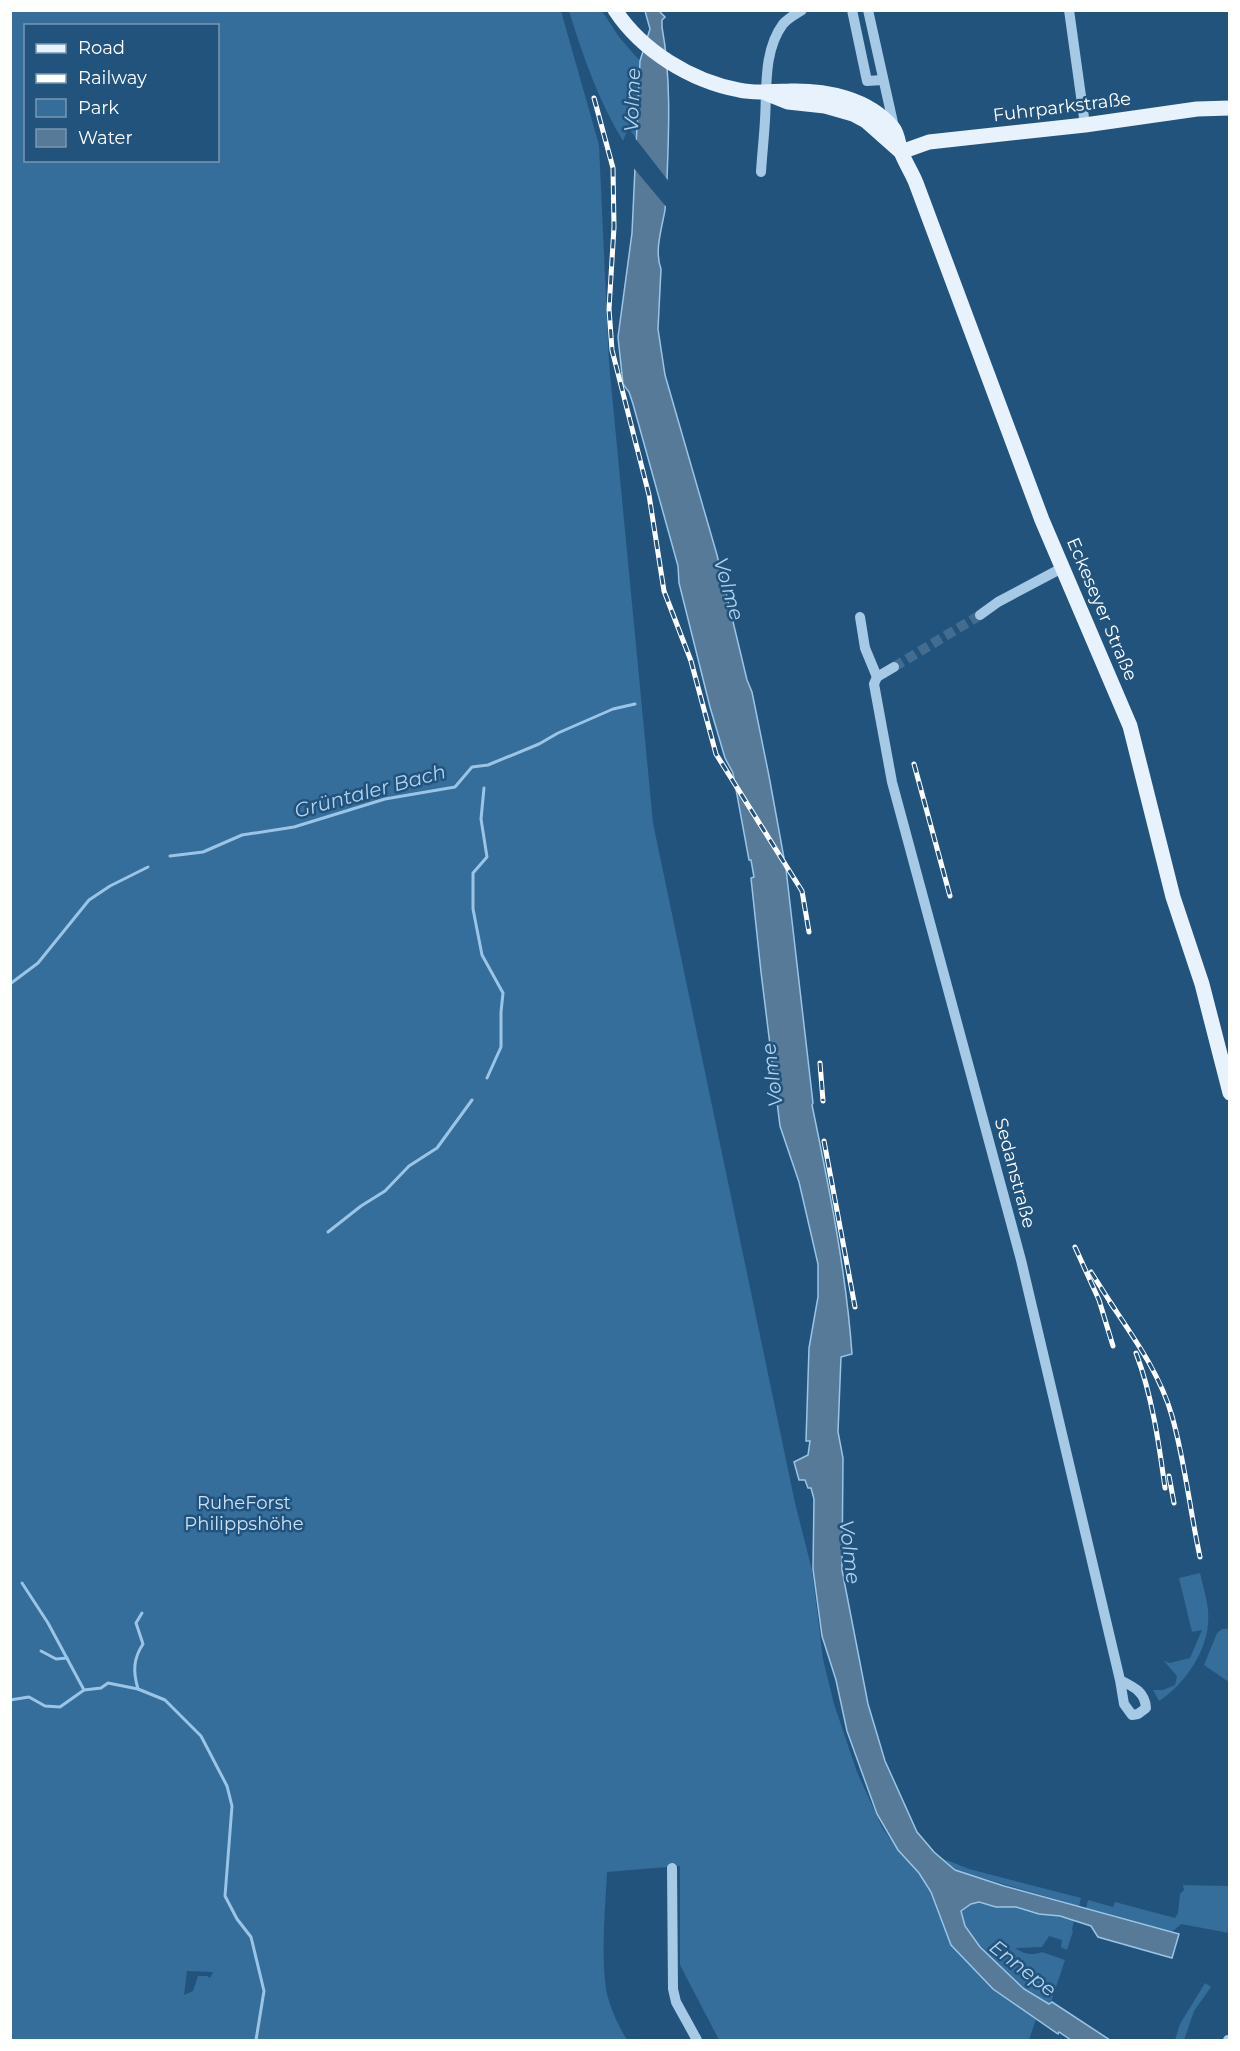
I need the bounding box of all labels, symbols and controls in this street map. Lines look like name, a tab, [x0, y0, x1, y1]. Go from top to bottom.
legend	[24, 24, 219, 162]
text: Road	[78, 37, 125, 59]
text: Railway	[78, 67, 147, 89]
water label: Volme	[619, 68, 645, 132]
street label: Fuhrparkstraße	[992, 88, 1132, 126]
text: Park	[78, 97, 119, 119]
text: Water	[78, 127, 133, 149]
street label: Eckeseyer Straße	[1062, 534, 1142, 684]
water label: Volme	[709, 555, 749, 623]
water label: Grüntaler Bach	[292, 759, 448, 823]
water label: Volme	[756, 1042, 788, 1108]
street label: Sedanstraße	[990, 1116, 1040, 1231]
park label: RuheForst Philippshöhe	[184, 1492, 304, 1535]
water label: Volme	[834, 1519, 866, 1585]
water label: Ennepe	[985, 1934, 1061, 2002]

